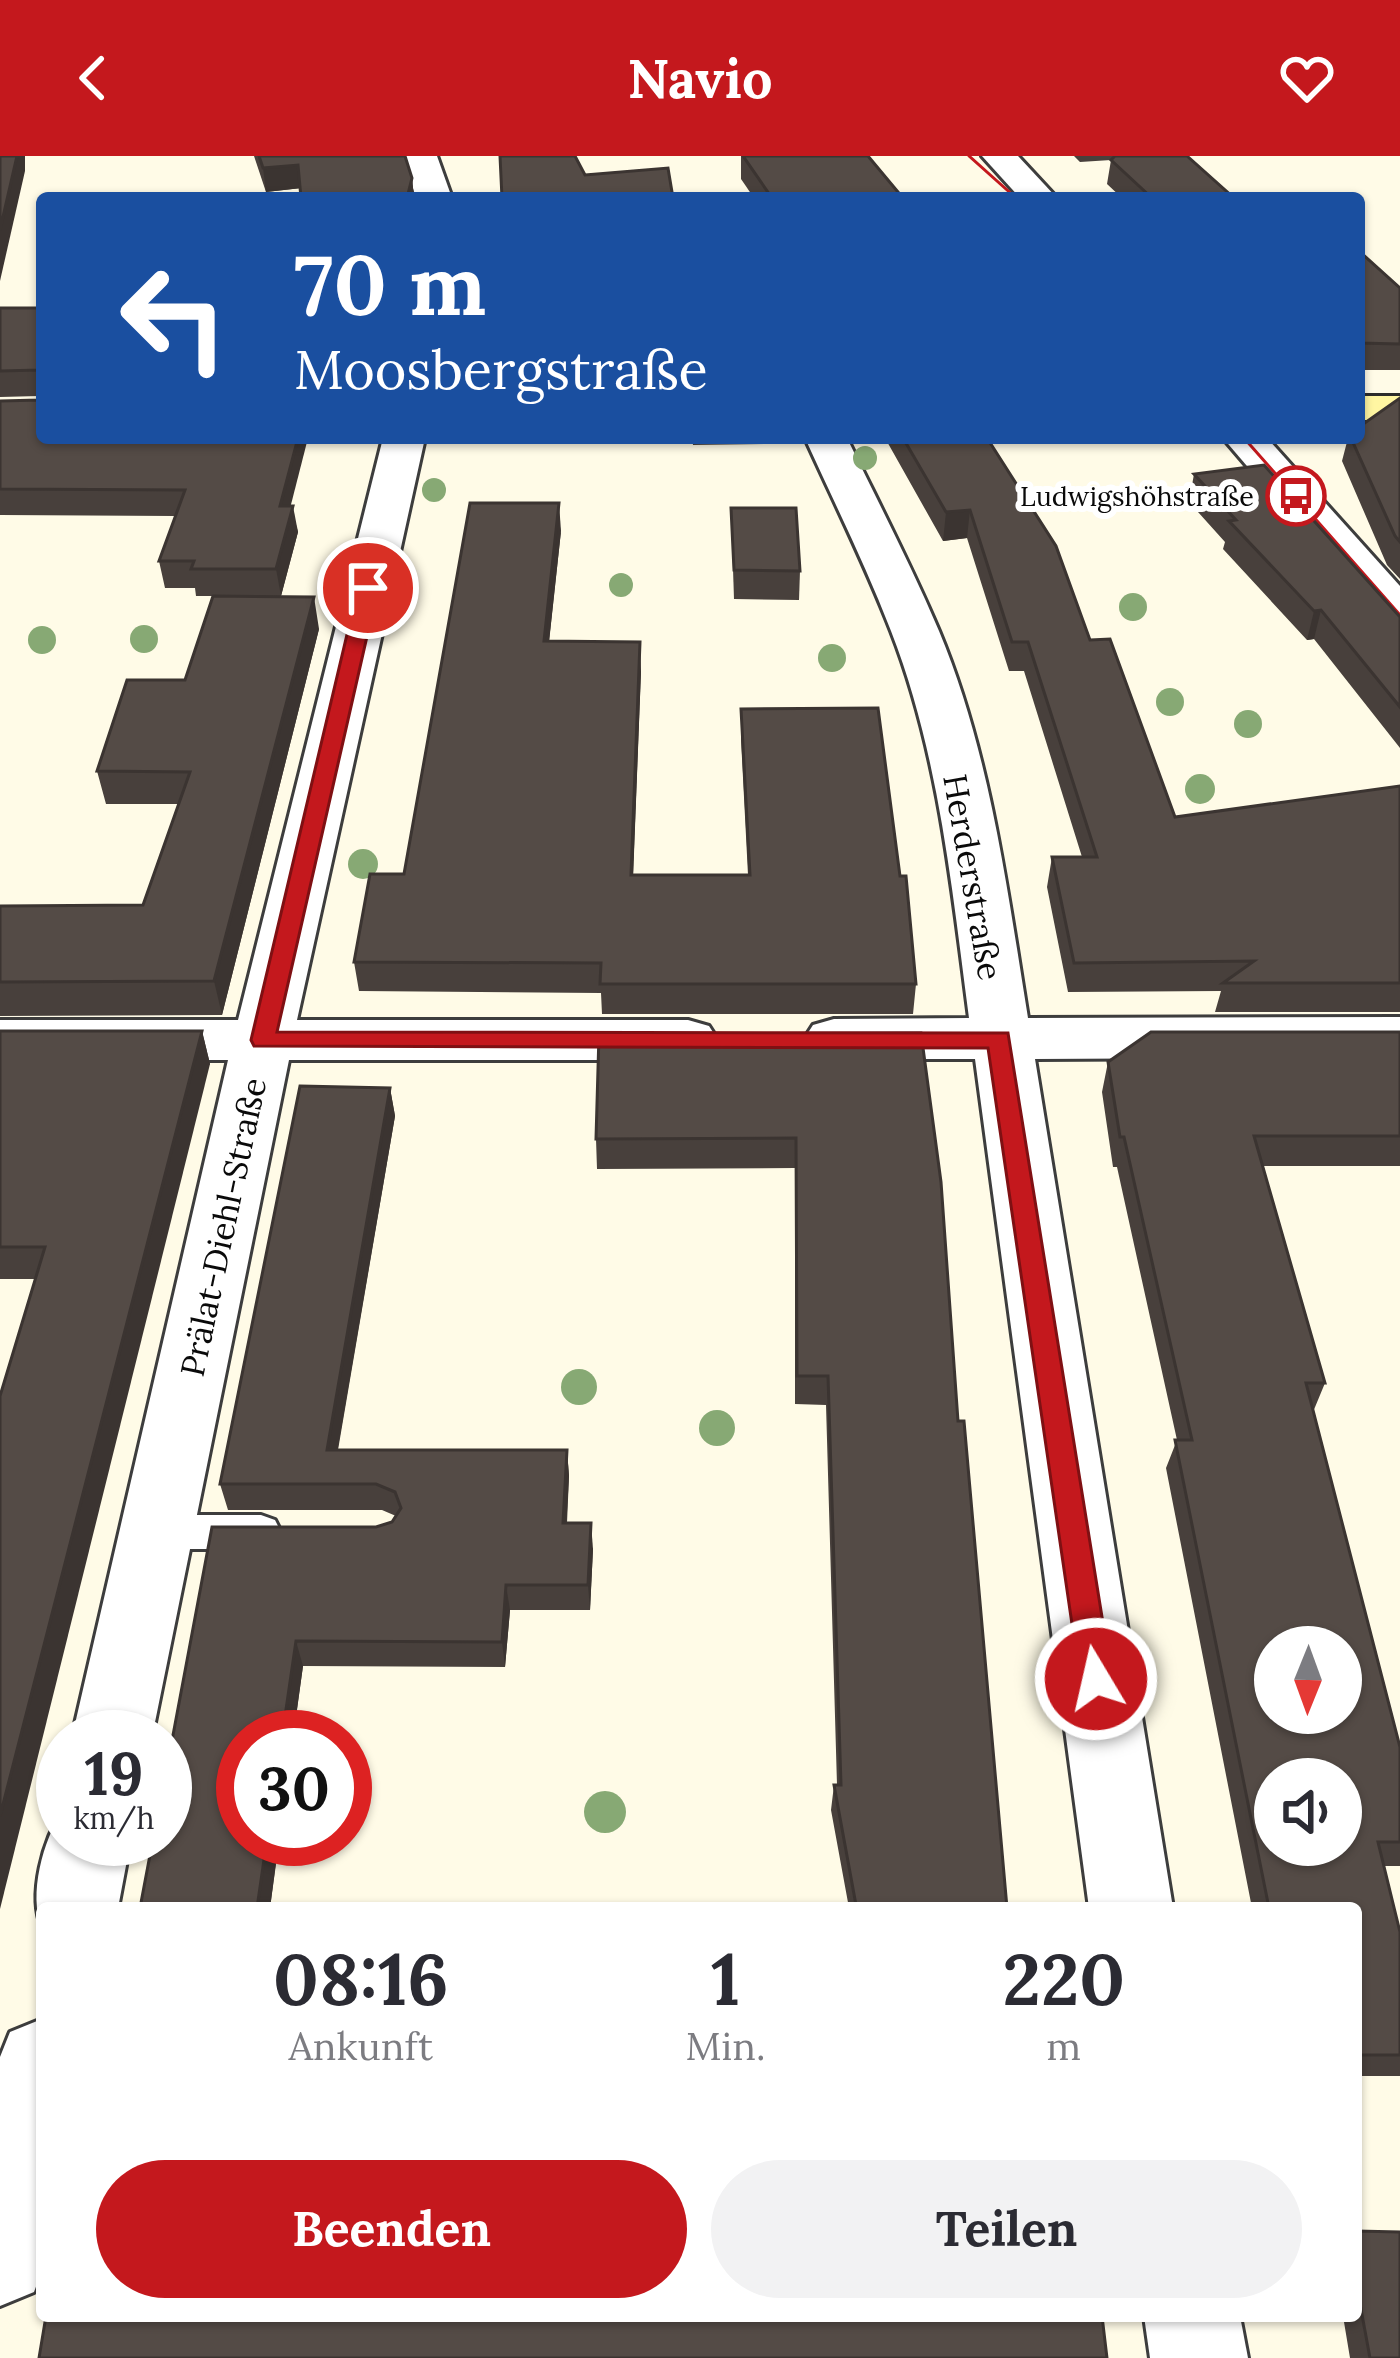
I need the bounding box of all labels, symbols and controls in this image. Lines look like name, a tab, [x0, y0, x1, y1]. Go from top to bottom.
text: Navio	[627, 44, 773, 113]
icon: back	[60, 45, 126, 111]
icon: heart	[1274, 45, 1340, 111]
text: 70 m	[294, 230, 486, 338]
icon: left	[96, 240, 252, 396]
text: Moosbergstraße	[294, 335, 708, 404]
bus stop icon: Ludwigshöhstraße	[1265, 465, 1327, 527]
place label: Ludwigshöhstraße	[1020, 479, 1254, 513]
pin	[317, 537, 419, 639]
icon: arrive	[335, 555, 401, 621]
street label: Herderstraße	[934, 771, 1012, 983]
street label: Prälat-Diehl-Straße	[171, 1074, 275, 1380]
position arrow	[1033, 1616, 1159, 1742]
north arrow	[1254, 1626, 1362, 1734]
map controls	[1254, 1626, 1362, 1866]
speed limit sign: 30	[216, 1710, 372, 1866]
text: 19	[85, 1735, 143, 1811]
button: sound	[1254, 1758, 1362, 1866]
text: km/h	[73, 1799, 155, 1837]
text: 08:16	[273, 1933, 449, 2025]
text: 1	[711, 1933, 740, 2025]
text: 220	[1003, 1933, 1125, 2025]
text: Ankunft	[288, 2021, 433, 2071]
text: Min.	[686, 2021, 766, 2071]
text: m	[1046, 2021, 1081, 2071]
button: Beenden	[96, 2160, 687, 2298]
button: Teilen	[711, 2160, 1302, 2298]

